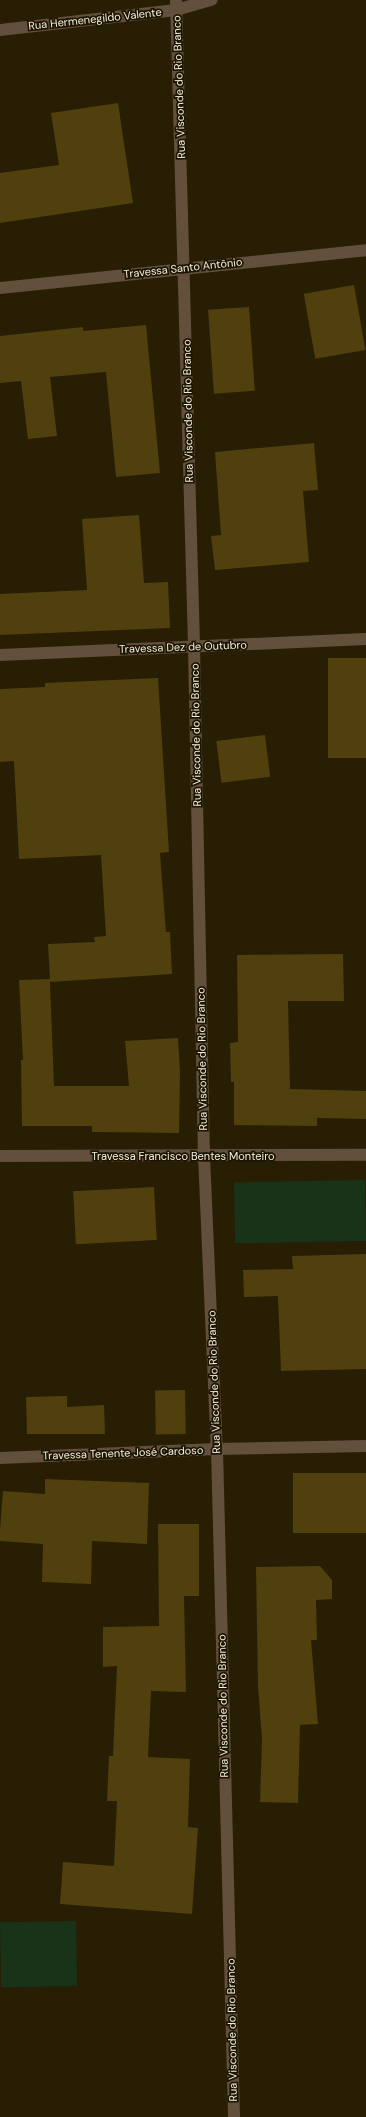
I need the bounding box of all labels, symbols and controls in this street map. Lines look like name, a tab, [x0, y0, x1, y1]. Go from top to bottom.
street label: Rua Hermenegildo Valente	[28, 5, 162, 33]
street label: Rua Visconde do Rio Branco	[170, 15, 188, 159]
street label: Travessa Santo Antônio	[123, 255, 243, 281]
street label: Rua Visconde do Rio Branco	[180, 339, 196, 483]
street label: Travessa Dez de Outubro	[119, 638, 247, 656]
street label: Rua Visconde do Rio Branco	[188, 663, 204, 807]
street label: Rua Visconde do Rio Branco	[194, 987, 210, 1131]
street label: Travessa Francisco Bentes Monteiro	[91, 1149, 275, 1163]
street label: Rua Visconde do Rio Branco	[205, 1310, 223, 1454]
street label: Travessa Tenente José Cardoso	[42, 1444, 204, 1462]
street label: Rua Visconde do Rio Branco	[215, 1634, 231, 1778]
street label: Rua Visconde do Rio Branco	[224, 1958, 240, 2102]

